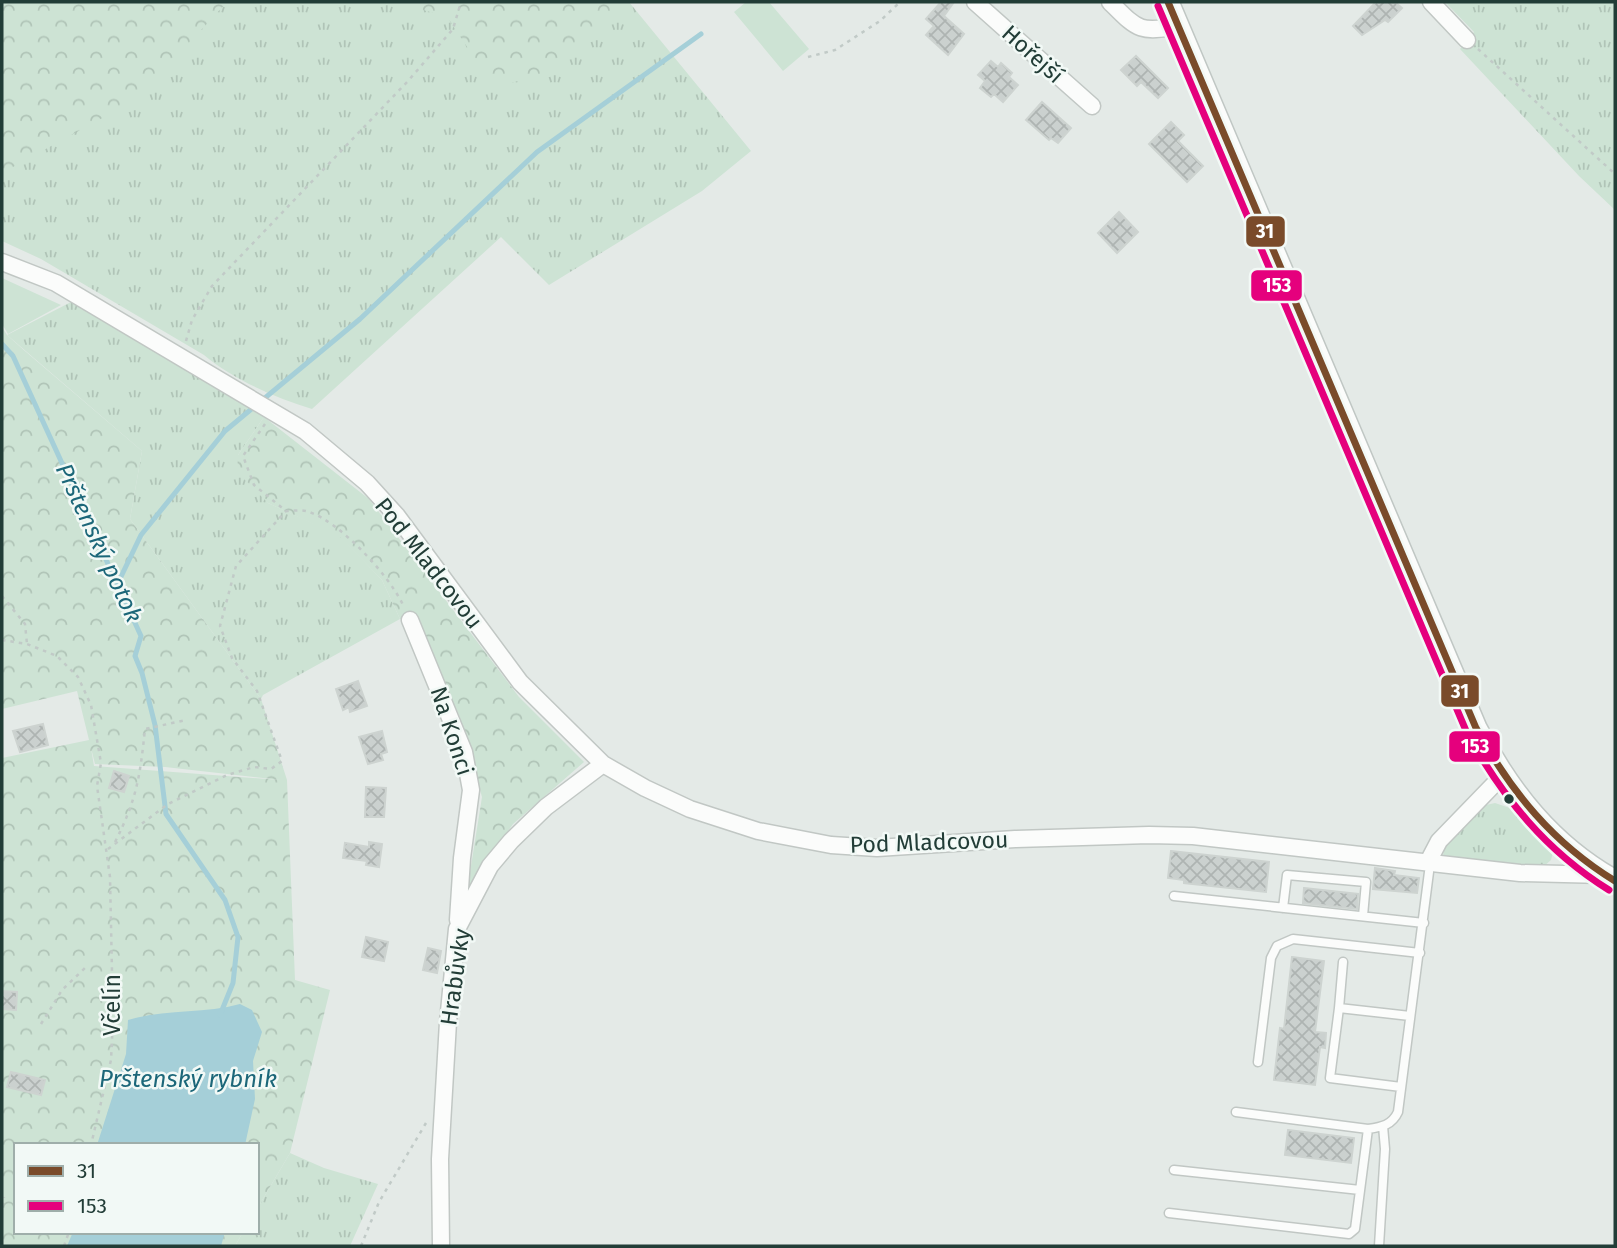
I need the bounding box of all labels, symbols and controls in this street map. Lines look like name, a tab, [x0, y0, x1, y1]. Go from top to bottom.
street label: Hořejší	[996, 19, 1070, 89]
line badge: 31	[1245, 215, 1286, 248]
text: 31	[1255, 220, 1274, 243]
line badge: 153	[1250, 269, 1303, 302]
text: 153	[1263, 274, 1291, 297]
water label: Prštenský potok	[50, 459, 148, 627]
street label: Pod Mladcovou	[369, 492, 489, 634]
line badge: 31	[1440, 674, 1480, 708]
text: 31	[1450, 680, 1469, 703]
street label: Na Konci	[424, 683, 480, 779]
line badge: 153	[1448, 730, 1501, 763]
text: 153	[1461, 735, 1489, 758]
unlabelled marker	[1502, 792, 1516, 806]
street label: Pod Mladcovou	[849, 825, 1009, 859]
street label: Hrabůvky	[434, 926, 476, 1027]
street label: Včelín	[98, 974, 126, 1036]
water label: Prštenský rybník	[99, 1065, 277, 1093]
legend	[14, 1143, 259, 1234]
text: 31	[77, 1158, 96, 1184]
text: 153	[77, 1193, 107, 1219]

